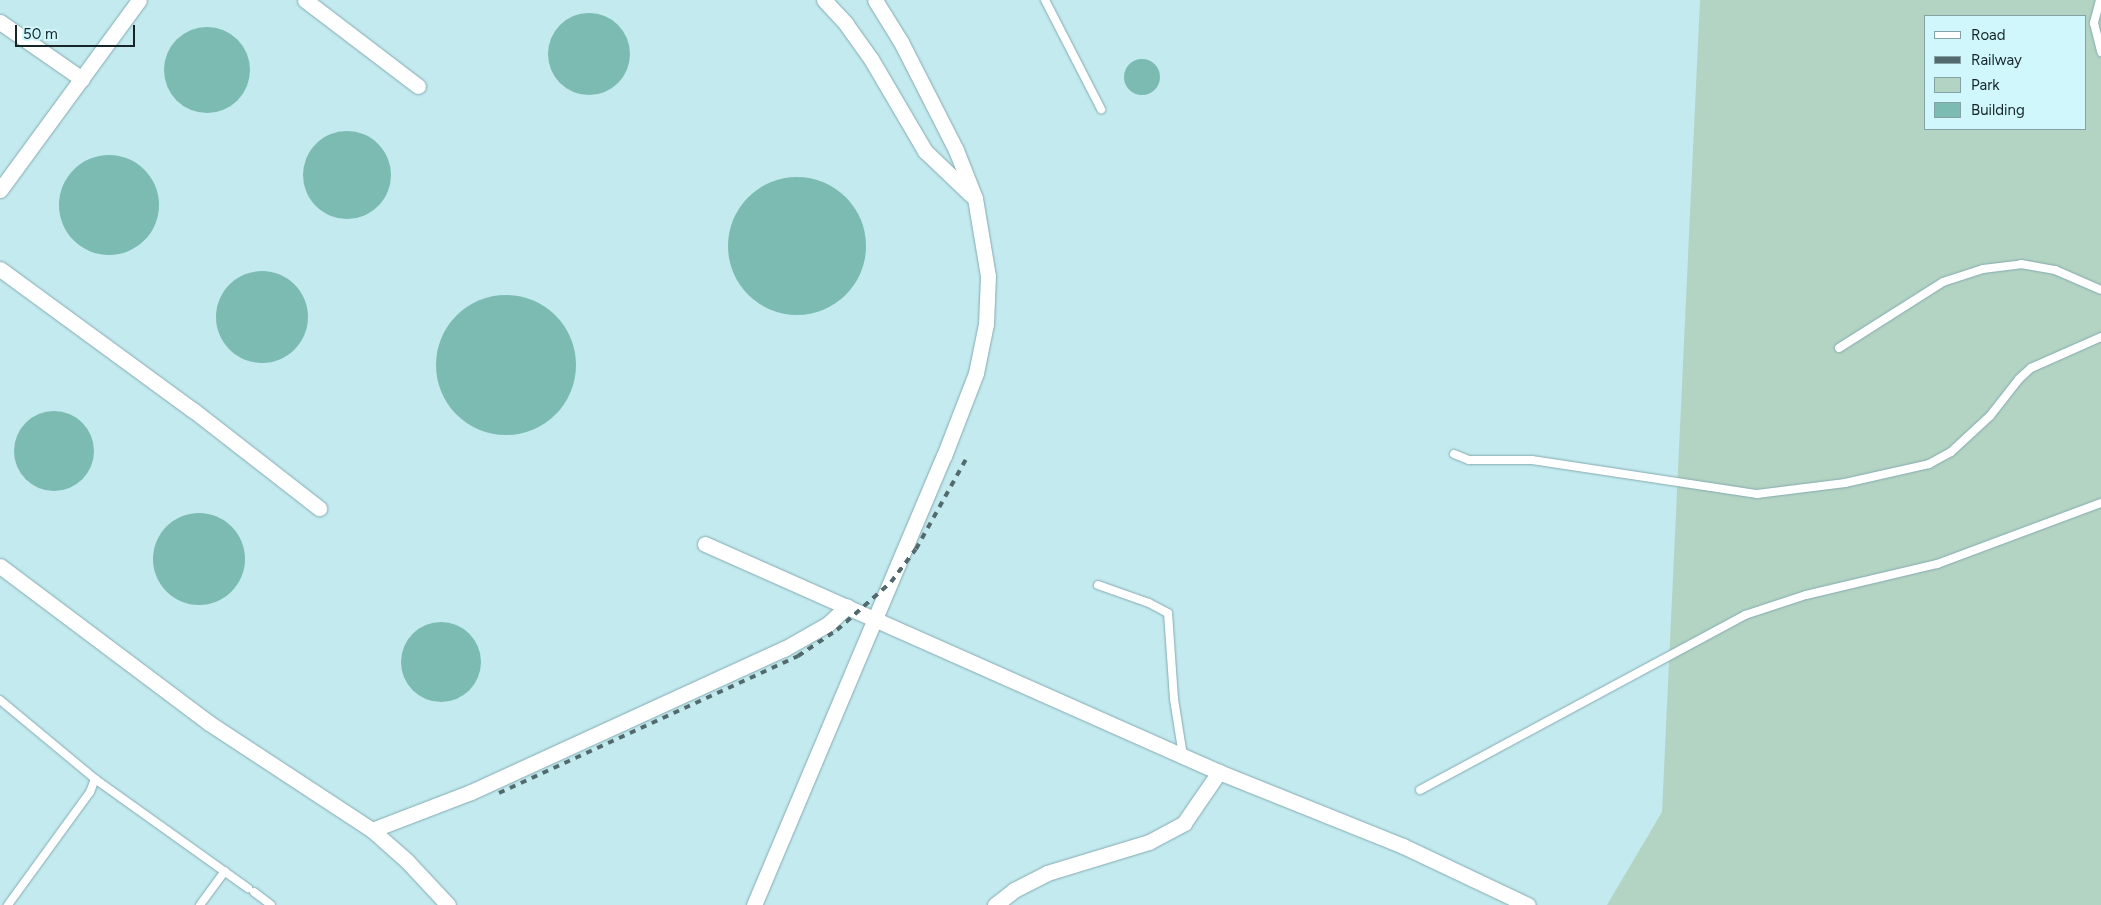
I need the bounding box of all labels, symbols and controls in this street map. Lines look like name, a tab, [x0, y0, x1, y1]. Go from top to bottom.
scale bar	[18, 15, 138, 47]
legend	[1924, 15, 2086, 130]
text: 50 m	[23, 25, 58, 43]
text: Road	[1971, 26, 2006, 44]
text: Railway	[1971, 51, 2022, 69]
text: Park	[1971, 76, 2000, 94]
text: Building	[1971, 101, 2025, 119]

